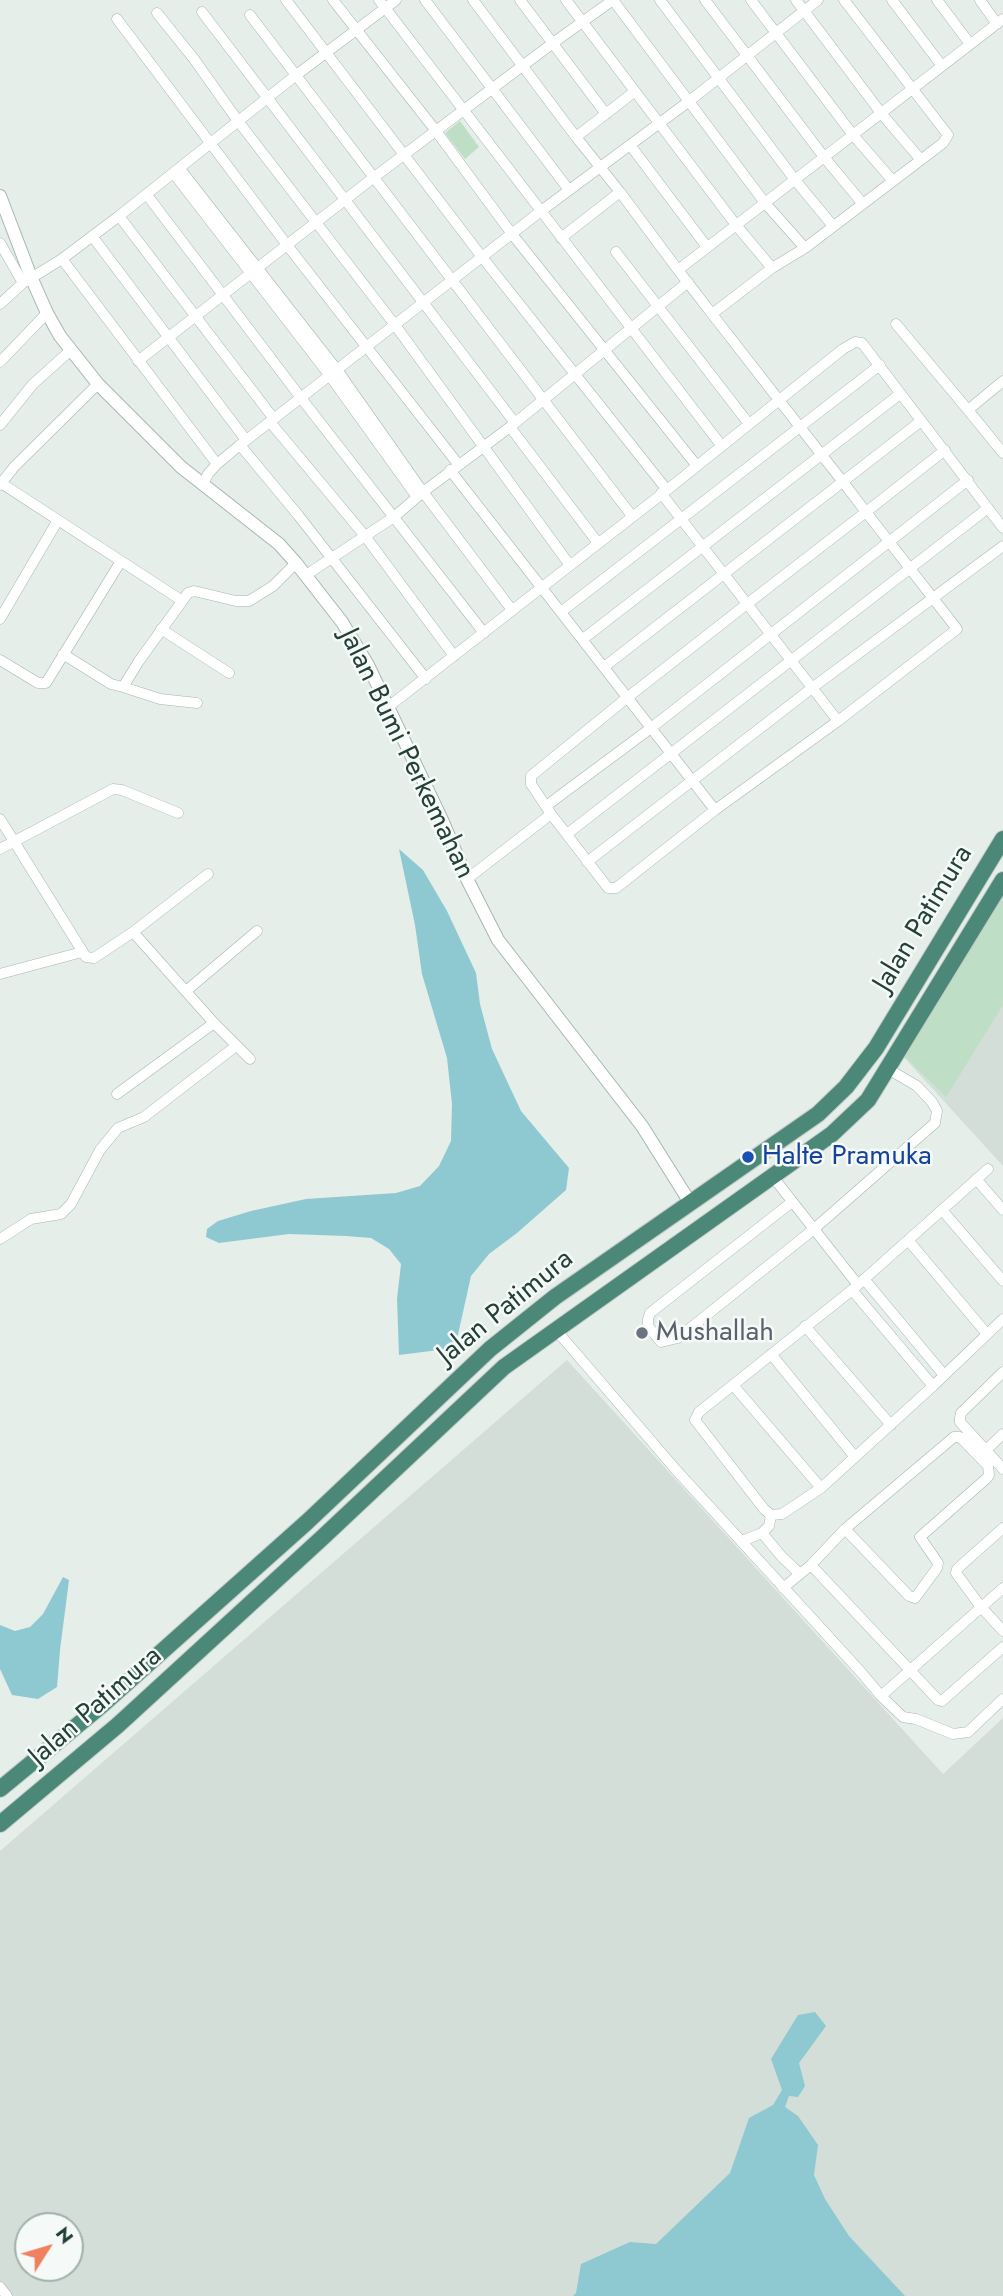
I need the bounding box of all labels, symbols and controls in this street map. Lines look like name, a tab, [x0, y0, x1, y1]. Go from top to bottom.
street label: Jalan Bumi Perkemahan	[331, 623, 481, 885]
street label: Jalan Patimura	[867, 840, 981, 998]
place label: Halte Pramuka	[762, 1140, 932, 1174]
marker: Halte Pramuka	[740, 1149, 756, 1165]
street label: Jalan Patimura	[431, 1243, 581, 1373]
place label: Mushallah	[656, 1316, 774, 1350]
marker: Mushallah	[634, 1325, 650, 1341]
street label: Jalan Patimura	[23, 1640, 169, 1774]
north arrow	[14, 2212, 84, 2282]
text: N	[49, 2221, 80, 2249]

